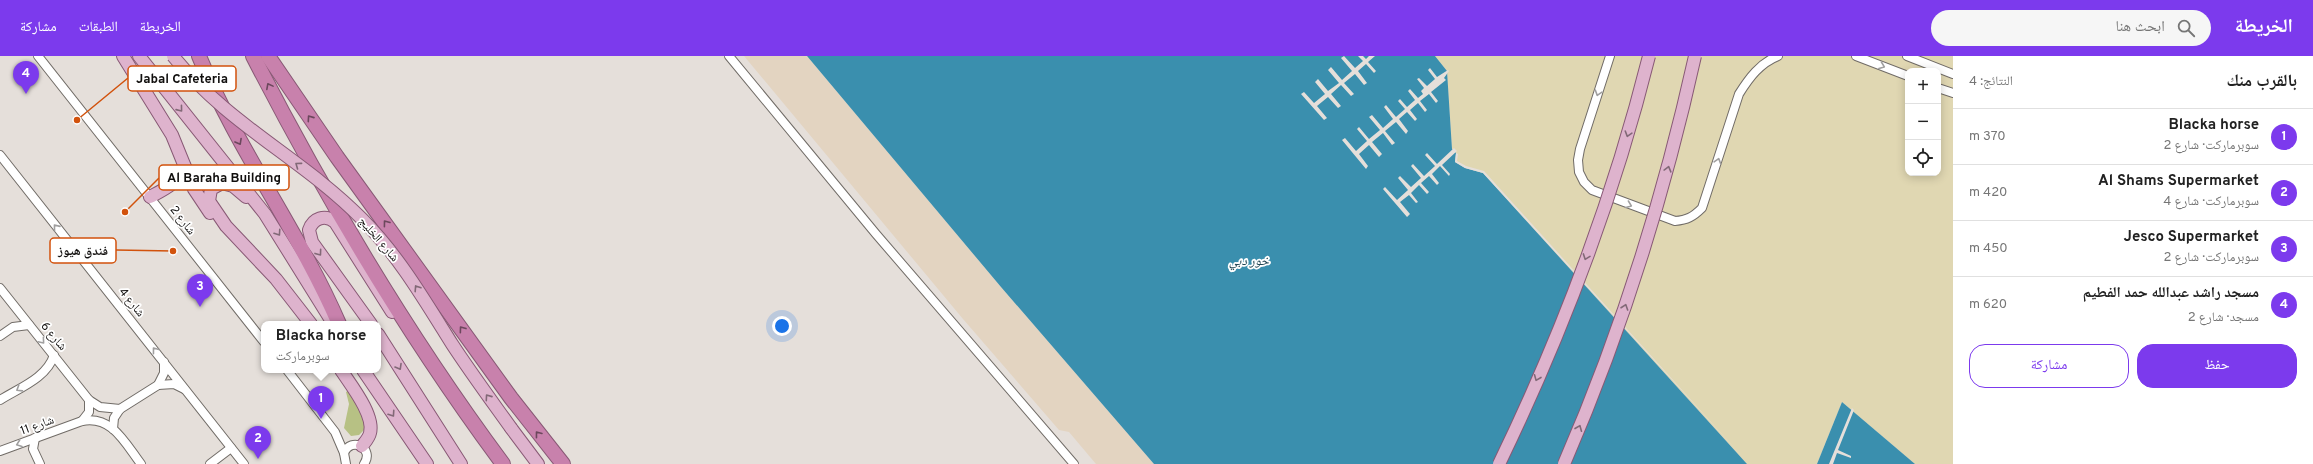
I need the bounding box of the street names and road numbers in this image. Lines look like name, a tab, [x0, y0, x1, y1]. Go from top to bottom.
street label: شارع 2	[166, 203, 199, 239]
street label: شارع الخليج	[354, 214, 402, 265]
street label: شارع 4	[115, 285, 148, 321]
street label: شارع 6	[37, 319, 70, 354]
street label: شارع 11	[18, 412, 56, 439]

